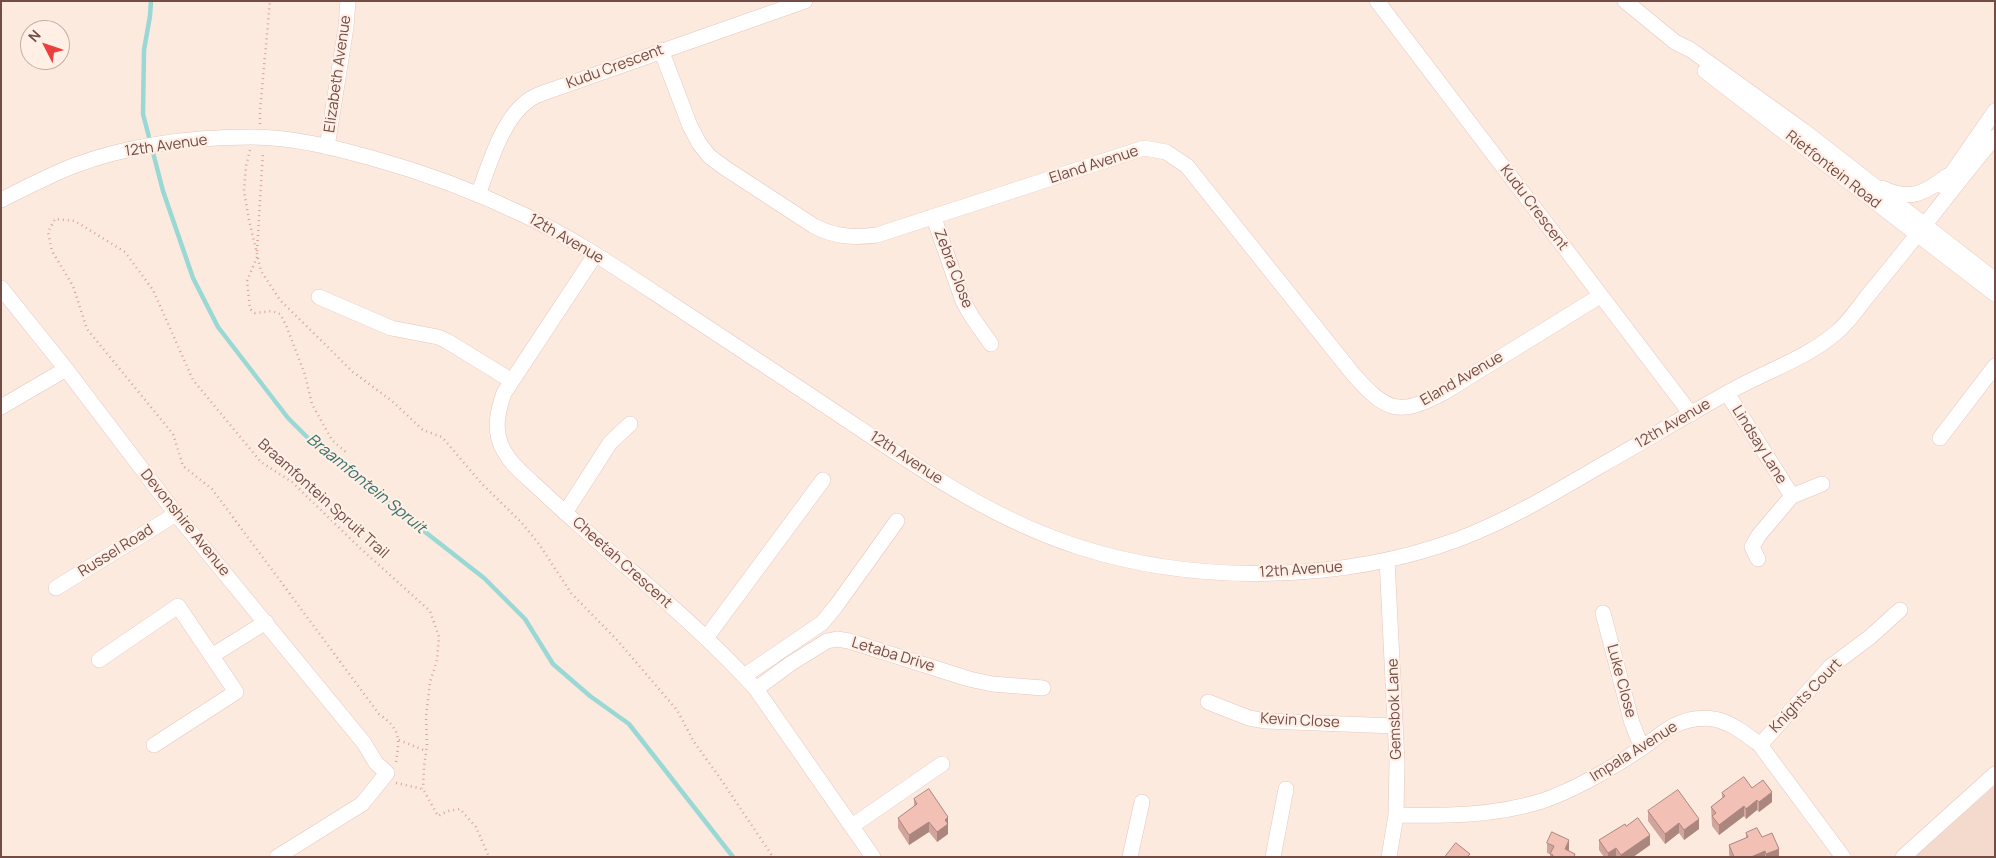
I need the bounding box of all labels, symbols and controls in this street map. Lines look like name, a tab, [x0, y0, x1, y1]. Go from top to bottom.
street label: Elizabeth Avenue	[321, 14, 355, 134]
north arrow	[20, 20, 70, 70]
text: N	[24, 25, 45, 46]
street label: Kudu Crescent	[564, 41, 666, 93]
street label: Rietfontein Road	[1782, 127, 1884, 213]
street label: 12th Avenue	[123, 131, 209, 161]
street label: Eland Avenue	[1047, 142, 1141, 188]
street label: Kudu Crescent	[1496, 162, 1572, 254]
street label: 12th Avenue	[525, 210, 607, 268]
street label: Zebra Close	[930, 227, 976, 311]
street label: Eland Avenue	[1417, 348, 1507, 410]
street label: 12th Avenue	[1632, 395, 1714, 453]
street label: Lindsay Lane	[1728, 402, 1790, 488]
street label: 12th Avenue	[866, 428, 946, 488]
water label: Braamfontein Spruit	[303, 430, 429, 538]
street label: Braamfontein Spruit Trail	[254, 435, 392, 563]
street label: Devonshire Avenue	[136, 466, 234, 580]
street label: Cheetah Crescent	[569, 514, 675, 612]
street label: Russel Road	[75, 521, 157, 581]
street label: 12th Avenue	[1259, 558, 1343, 582]
street label: Letaba Drive	[849, 634, 937, 676]
street label: Luke Close	[1603, 642, 1639, 720]
street label: Knights Court	[1766, 655, 1846, 737]
street label: Gemsbok Lane	[1384, 658, 1406, 760]
street label: Kevin Close	[1260, 710, 1340, 732]
street label: Impala Avenue	[1587, 718, 1681, 786]

